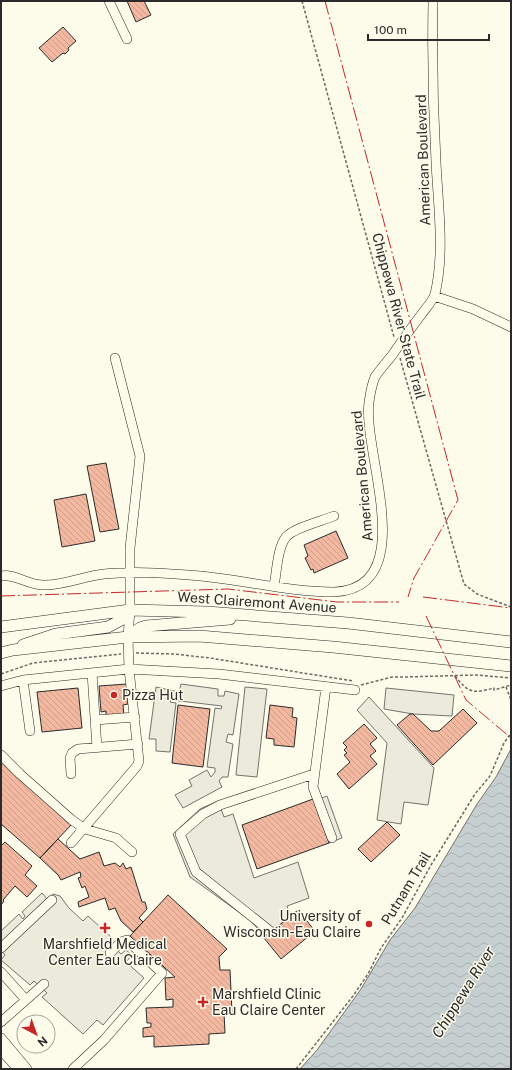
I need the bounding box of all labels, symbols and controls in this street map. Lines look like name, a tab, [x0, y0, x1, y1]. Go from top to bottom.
scale bar	[368, 16, 489, 42]
text: 100 m	[374, 23, 407, 37]
street label: American Boulevard	[413, 94, 433, 226]
street label: Chippewa River State Trail	[369, 231, 429, 401]
street label: American Boulevard	[348, 410, 376, 542]
street label: West Clairemont Avenue	[177, 588, 337, 616]
place label: Pizza Hut	[122, 687, 184, 703]
marker: Pizza Hut	[109, 690, 119, 700]
street label: Putnam Trail	[378, 849, 434, 927]
place label: University of Wisconsin-Eau Claire	[223, 908, 361, 940]
marker: University of Wisconsin-Eau Claire	[364, 919, 374, 929]
marker: Marshfield Medical Center Eau Claire	[99, 922, 111, 934]
place label: Marshfield Medical Center Eau Claire	[43, 936, 167, 968]
water label: Chippewa River	[428, 943, 498, 1041]
place label: Marshfield Clinic Eau Claire Center	[212, 986, 326, 1018]
marker: Marshfield Clinic Eau Claire Center	[197, 996, 209, 1008]
north arrow	[16, 1014, 56, 1054]
text: N	[35, 1034, 50, 1049]

